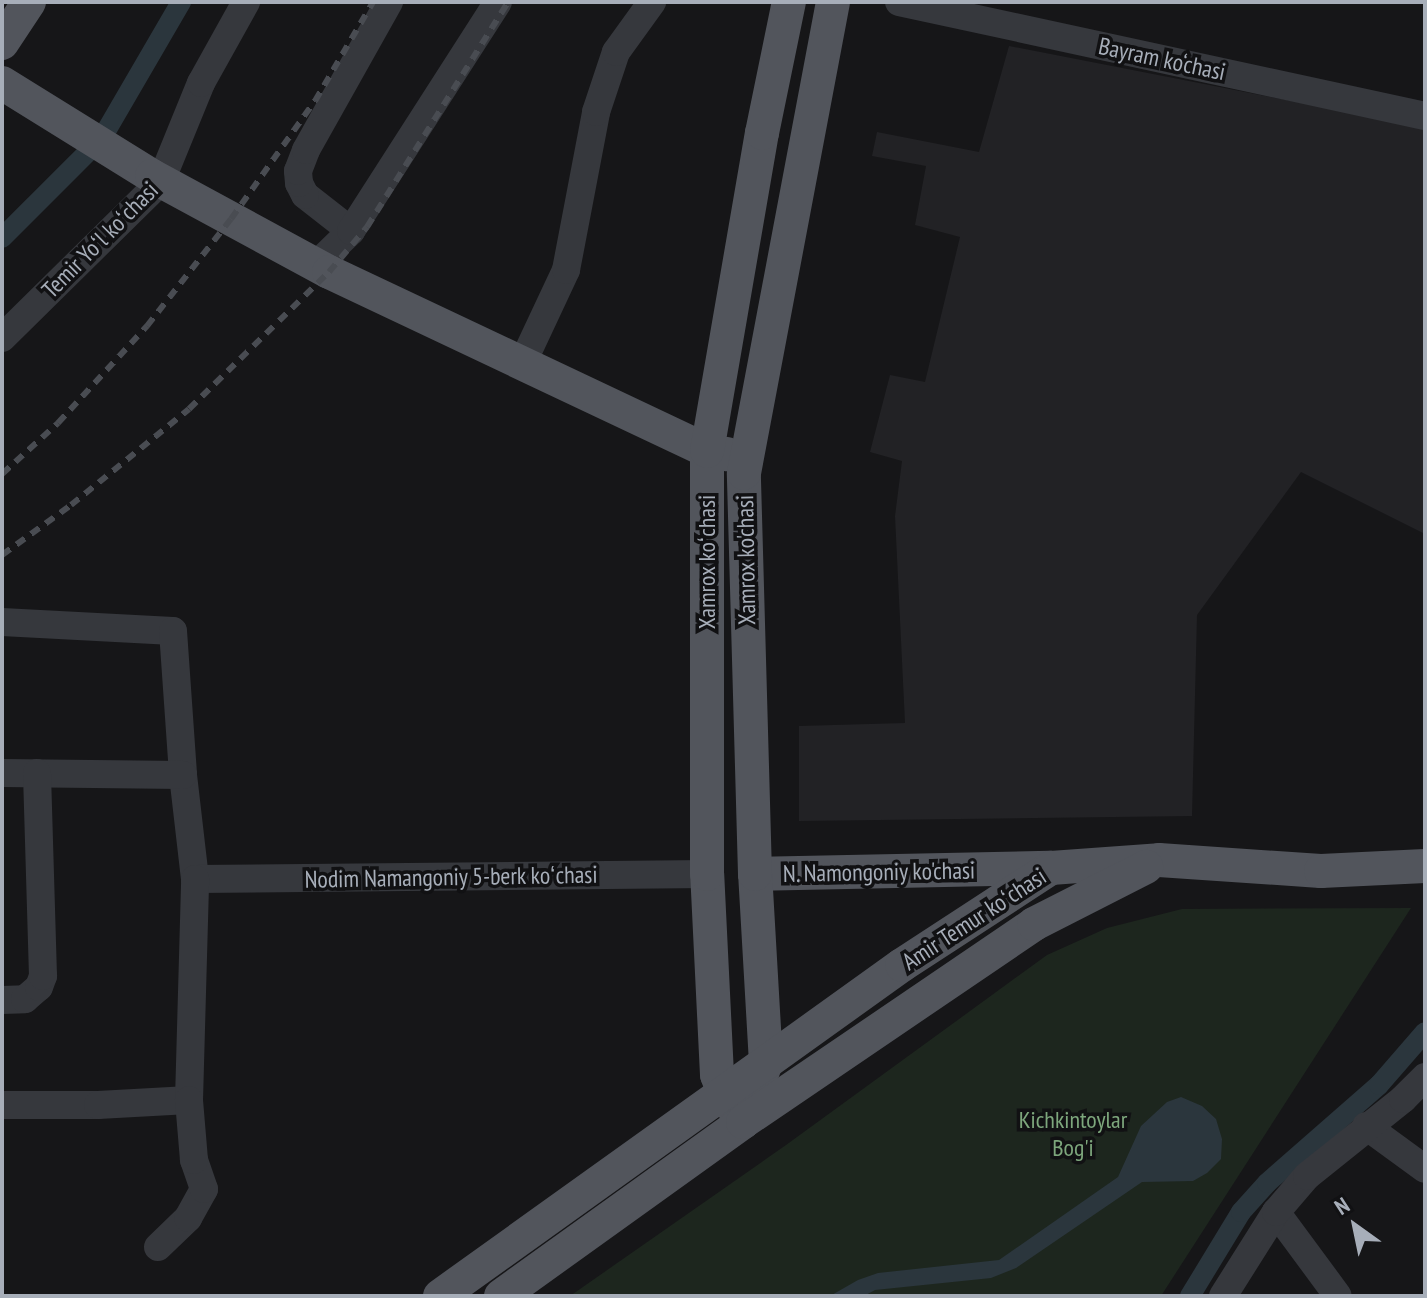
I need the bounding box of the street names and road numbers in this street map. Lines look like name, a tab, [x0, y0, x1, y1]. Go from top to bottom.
street label: Bayram ko‘chasi	[1096, 31, 1228, 87]
street label: Temir Yoʻl koʻchasi	[36, 176, 164, 304]
street label: Xamrox ko'chasi	[730, 494, 762, 626]
street label: Xamrox koʻchasi	[693, 495, 721, 629]
street label: N. Namongoniy ko'chasi	[781, 856, 977, 888]
street label: Nodim Namangoniy 5-berk koʻchasi	[304, 860, 598, 894]
street label: Amir Temur koʻchasi	[896, 862, 1052, 976]

